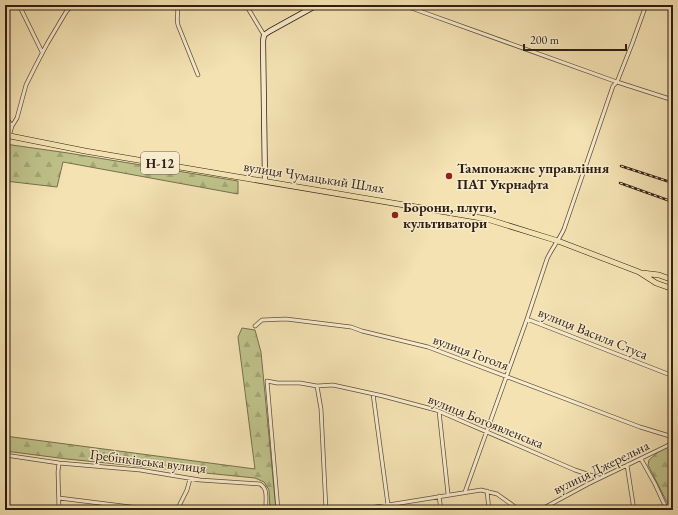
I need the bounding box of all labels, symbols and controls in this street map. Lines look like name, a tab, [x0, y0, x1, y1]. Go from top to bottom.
scale bar	[524, 26, 626, 52]
text: 200 m	[530, 32, 560, 48]
road number: Н-12	[141, 152, 179, 174]
street label: вулиця Чумацький Шлях	[242, 157, 386, 197]
place label: Тампонажне управління ПАТ Укрнафта	[457, 159, 610, 193]
marker: Тампонажне управління ПАТ Укрнафта	[444, 171, 454, 181]
place label: Борони, плуги, культиватори	[403, 198, 497, 232]
marker: Борони, плуги, культиватори	[390, 210, 400, 220]
street label: вулиця Василя Стуса	[535, 303, 651, 363]
street label: вулиця Гоголя	[431, 330, 511, 374]
street label: вулиця Богоявленська	[426, 390, 547, 453]
street label: вулиця Джерельна	[550, 436, 652, 498]
street label: Гребінківська вулиця	[89, 445, 207, 477]

